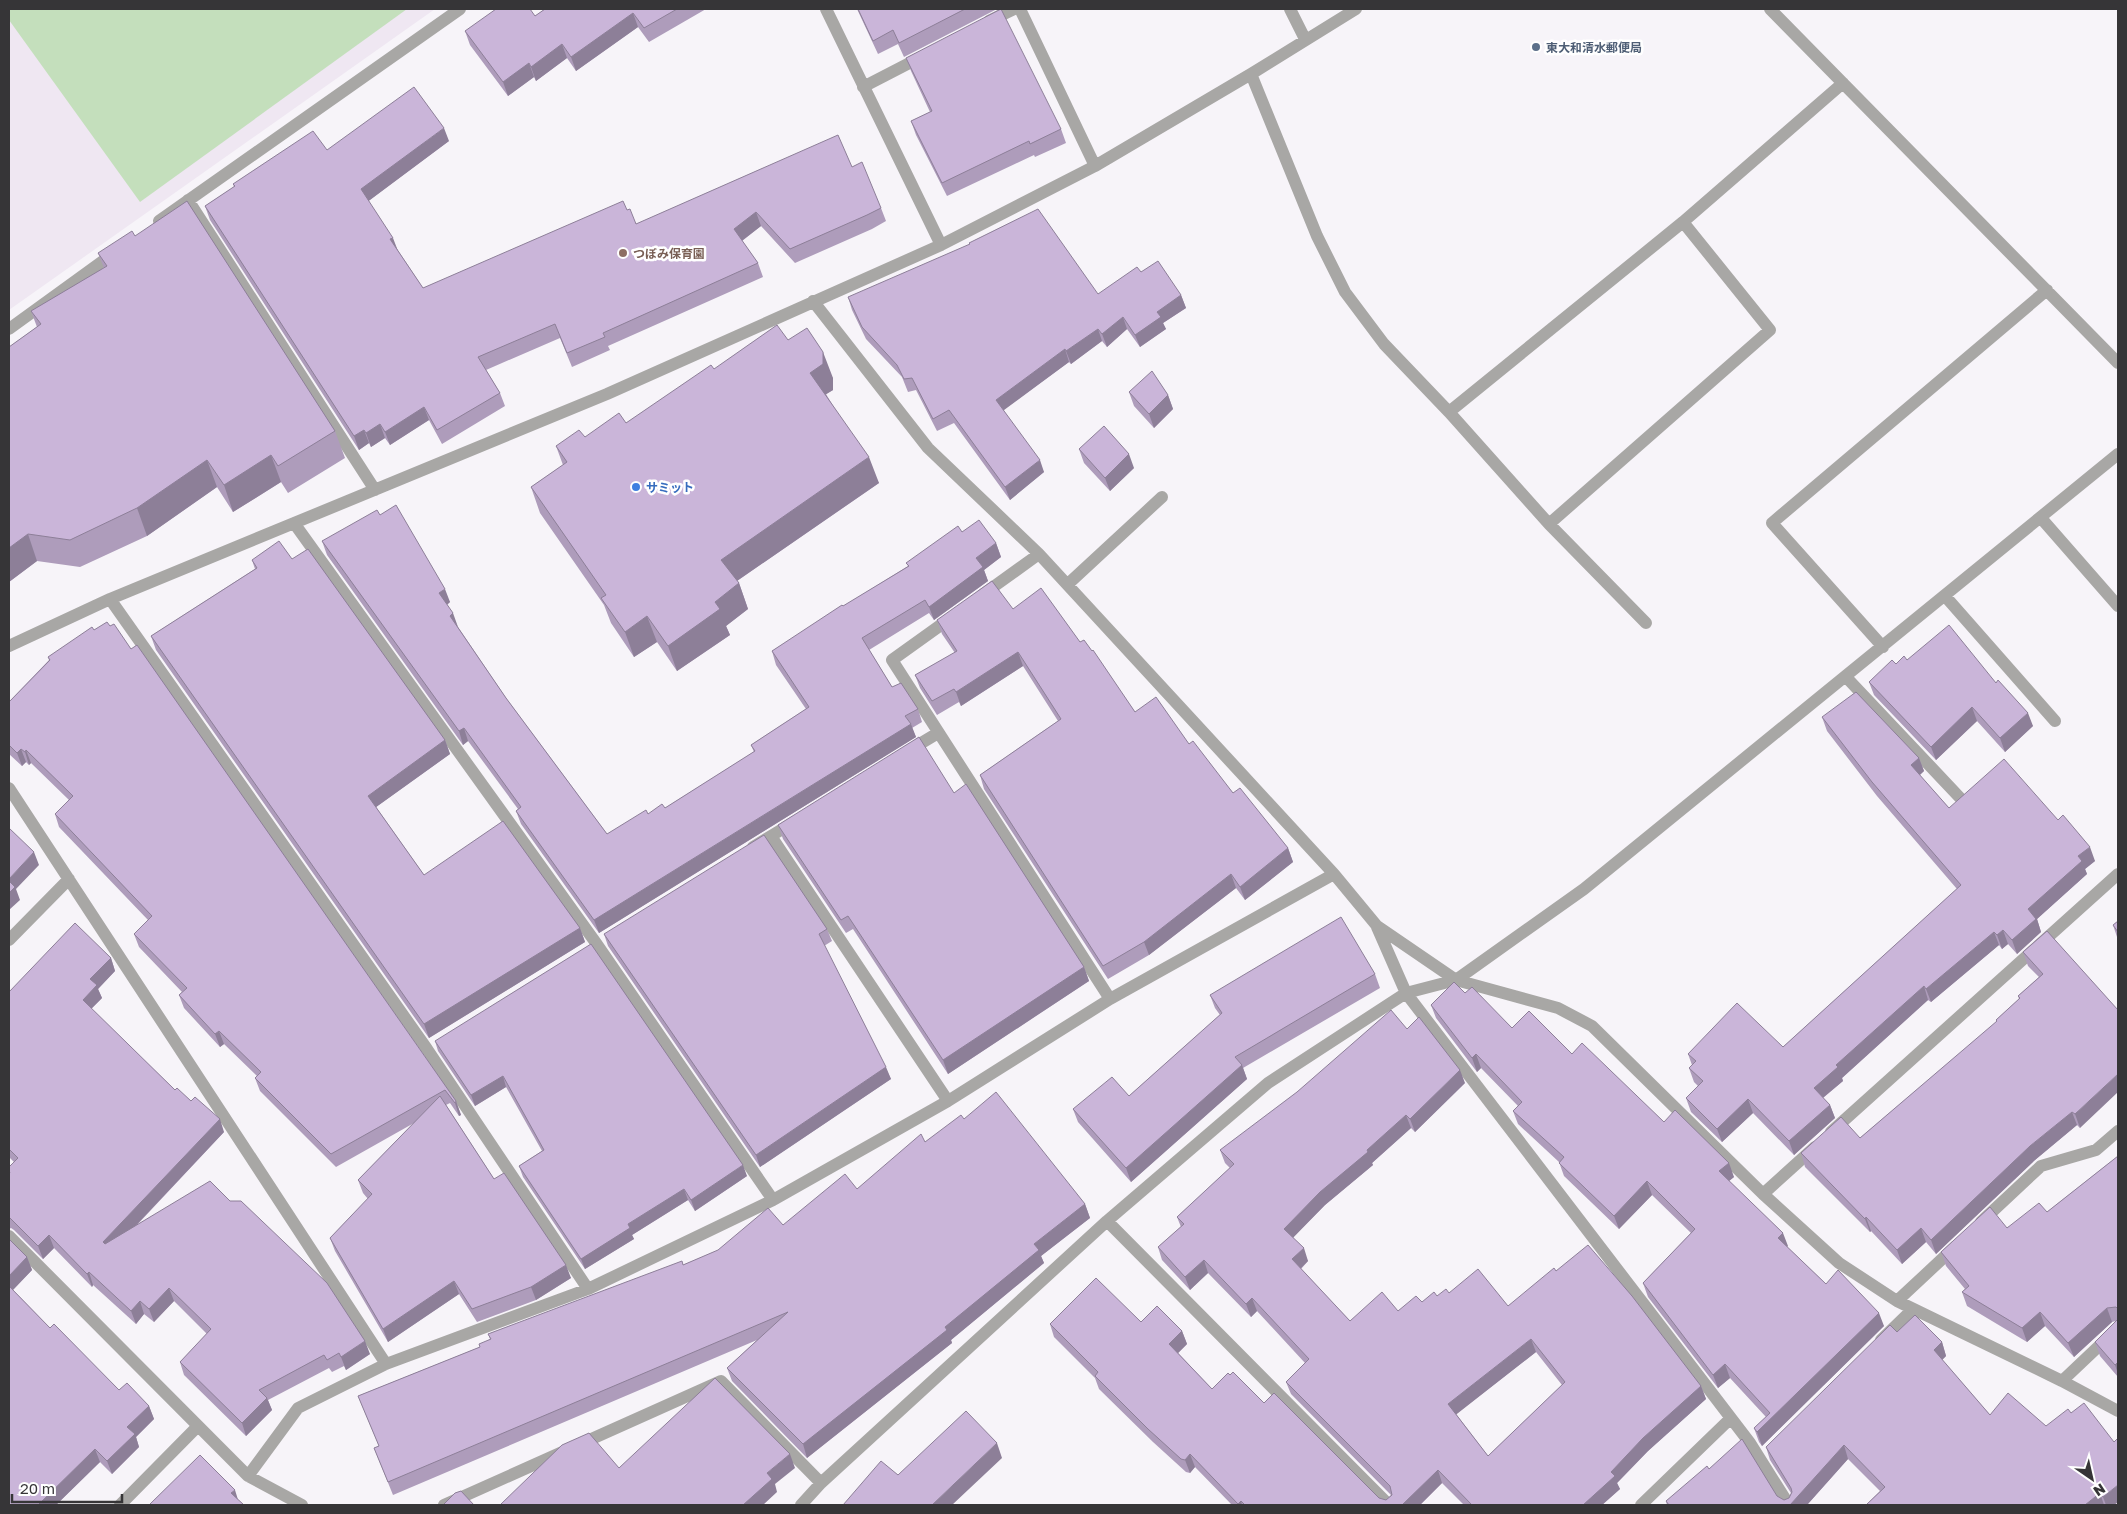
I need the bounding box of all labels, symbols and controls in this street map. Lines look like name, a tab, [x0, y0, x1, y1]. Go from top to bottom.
place label: 東大和清水郵便局	[1546, 40, 1642, 55]
marker: 東大和清水郵便局	[1530, 41, 1542, 53]
place label: つぼみ保育園	[633, 246, 705, 261]
marker: つぼみ保育園	[617, 247, 629, 259]
place label: サミット	[646, 480, 694, 495]
marker: サミット	[630, 481, 642, 493]
north arrow	[2067, 1454, 2117, 1504]
scale bar	[12, 1472, 122, 1504]
text: 20 m	[20, 1479, 55, 1497]
text: N	[2090, 1480, 2109, 1500]

